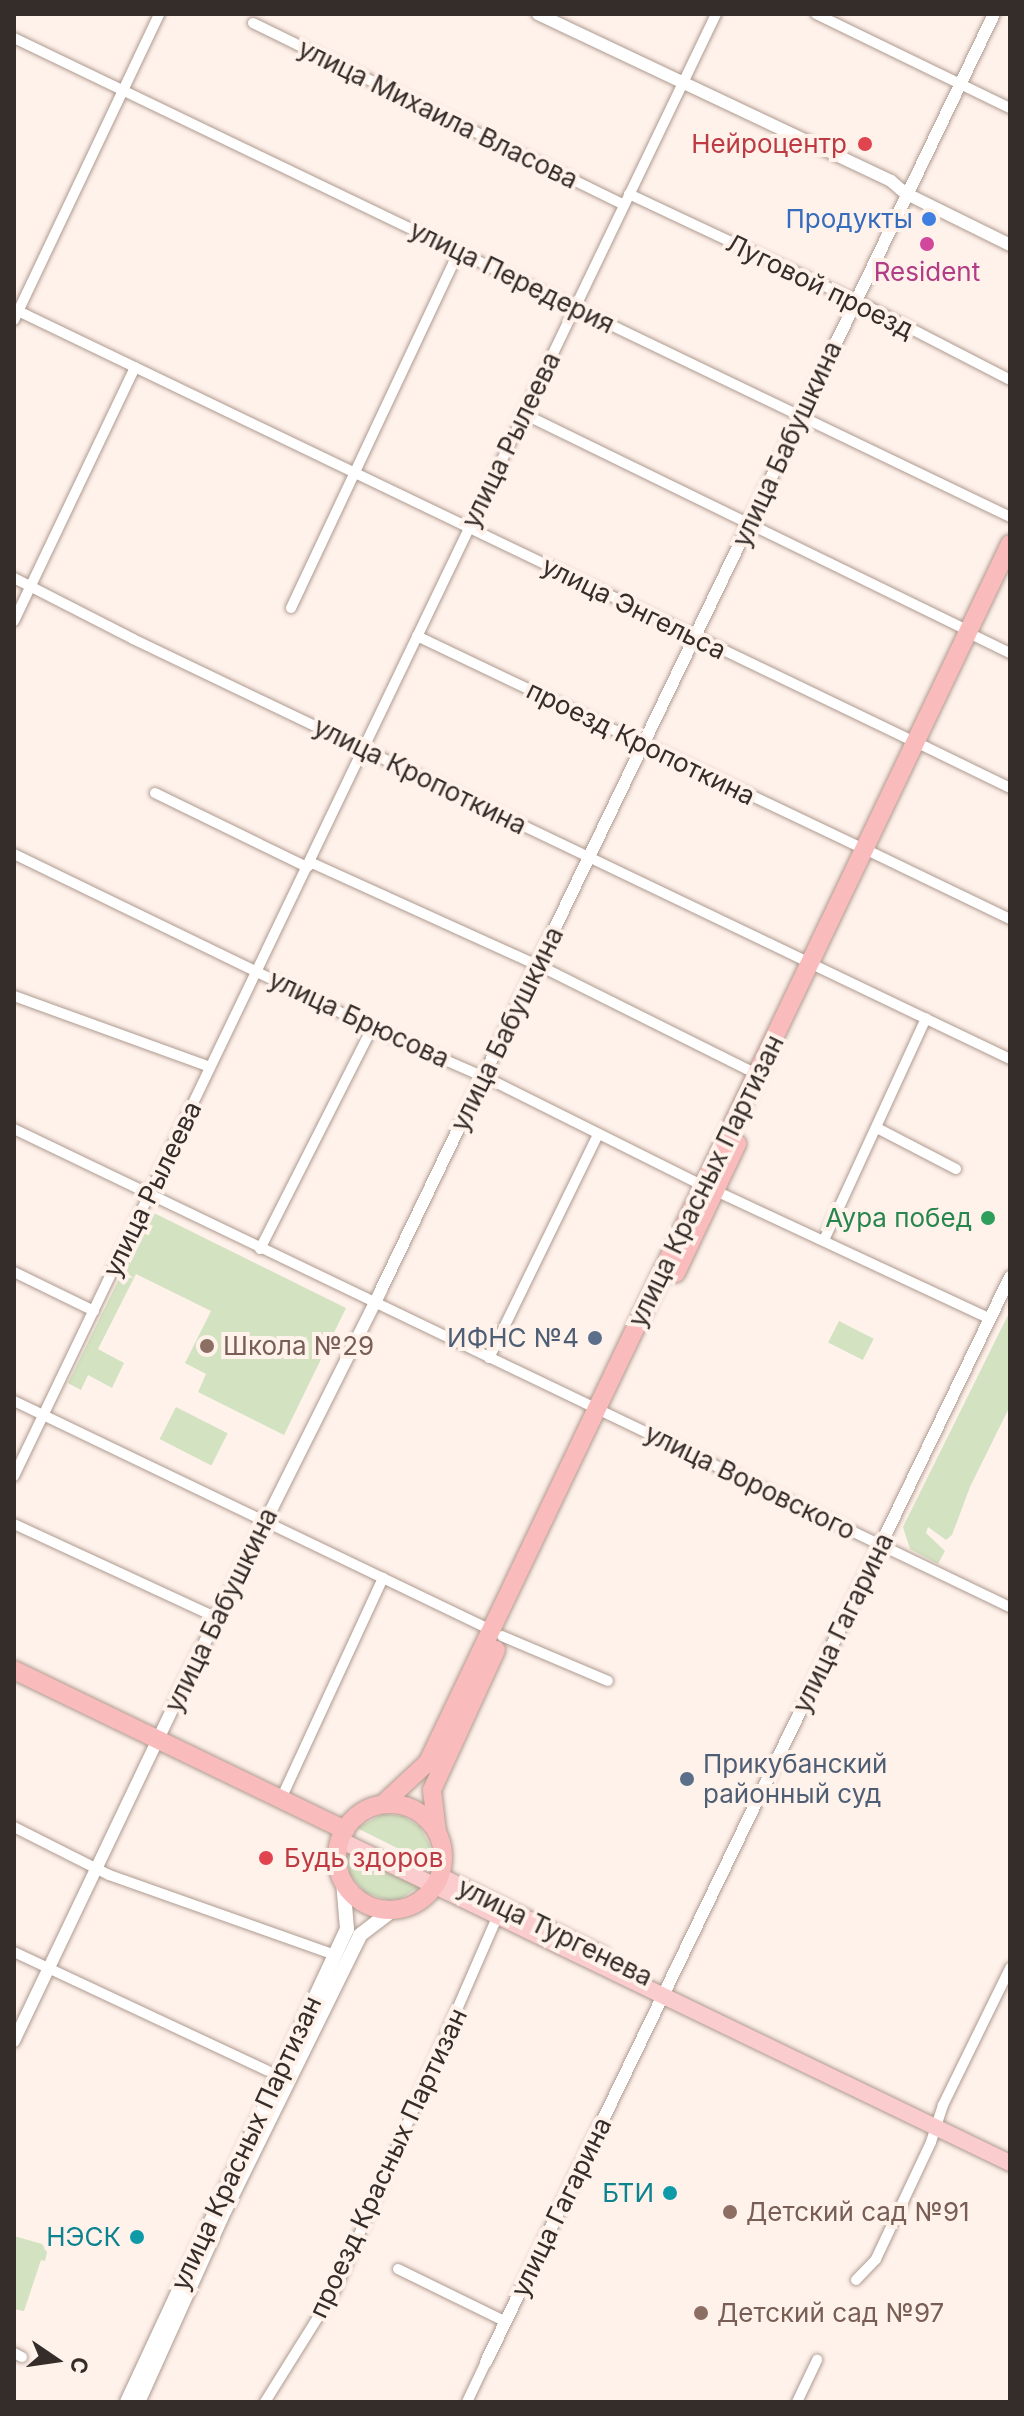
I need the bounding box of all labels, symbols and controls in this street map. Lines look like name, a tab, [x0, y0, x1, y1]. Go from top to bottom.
street label: улица Михаила Власова	[293, 33, 583, 195]
place label: Нейроцентр	[691, 128, 847, 160]
marker: Нейроцентр	[854, 133, 876, 155]
place label: Продукты	[785, 203, 913, 235]
marker: Продукты	[920, 210, 938, 228]
street label: улица Передерия	[405, 214, 619, 340]
street label: Луговой проезд	[721, 227, 919, 345]
marker: Resident	[918, 235, 936, 253]
place label: Resident	[874, 256, 980, 288]
street label: улица Бабушкина	[726, 336, 848, 552]
street label: улица Рылеева	[455, 347, 567, 533]
street label: улица Энгельса	[537, 550, 731, 666]
street label: проезд Кропоткина	[522, 674, 760, 812]
street label: улица Кропоткина	[308, 711, 532, 841]
street label: улица Бабушкина	[444, 922, 570, 1136]
street label: улица Брюсова	[264, 964, 454, 1074]
street label: улица Красных Партизан	[622, 1030, 790, 1332]
street label: улица Рылеева	[96, 1096, 208, 1282]
place label: Аура побед	[825, 1202, 972, 1234]
marker: Аура побед	[979, 1209, 997, 1227]
place label: ИФНС №4	[447, 1322, 579, 1354]
marker: ИФНС №4	[586, 1329, 604, 1347]
place label: Школа №29	[223, 1330, 374, 1362]
marker: Школа №29	[198, 1337, 216, 1355]
street label: улица Воровского	[640, 1417, 860, 1547]
street label: улица Бабушкина	[158, 1503, 284, 1717]
street label: улица Гагарина	[786, 1528, 900, 1718]
place label: Прикубанский районный суд	[703, 1748, 887, 1810]
marker: Прикубанский районный суд	[678, 1770, 696, 1788]
place label: Будь здоров	[284, 1842, 443, 1874]
marker: Будь здоров	[255, 1847, 277, 1869]
street label: улица Тургенева	[453, 1871, 657, 1993]
street label: улица Красных Партизан	[164, 1991, 328, 2295]
street label: проезд Красных Партизан	[302, 2003, 474, 2323]
street label: улица Гагарина	[504, 2112, 618, 2302]
place label: БТИ	[602, 2177, 654, 2209]
marker: БТИ	[661, 2184, 679, 2202]
place label: Детский сад №91	[746, 2196, 970, 2228]
marker: Детский сад №91	[721, 2203, 739, 2221]
place label: НЭСК	[46, 2221, 121, 2253]
marker: НЭСК	[128, 2228, 146, 2246]
place label: Детский сад №97	[717, 2297, 944, 2329]
marker: Детский сад №97	[692, 2304, 710, 2322]
north arrow	[16, 2320, 96, 2400]
text: С	[65, 2355, 94, 2376]

